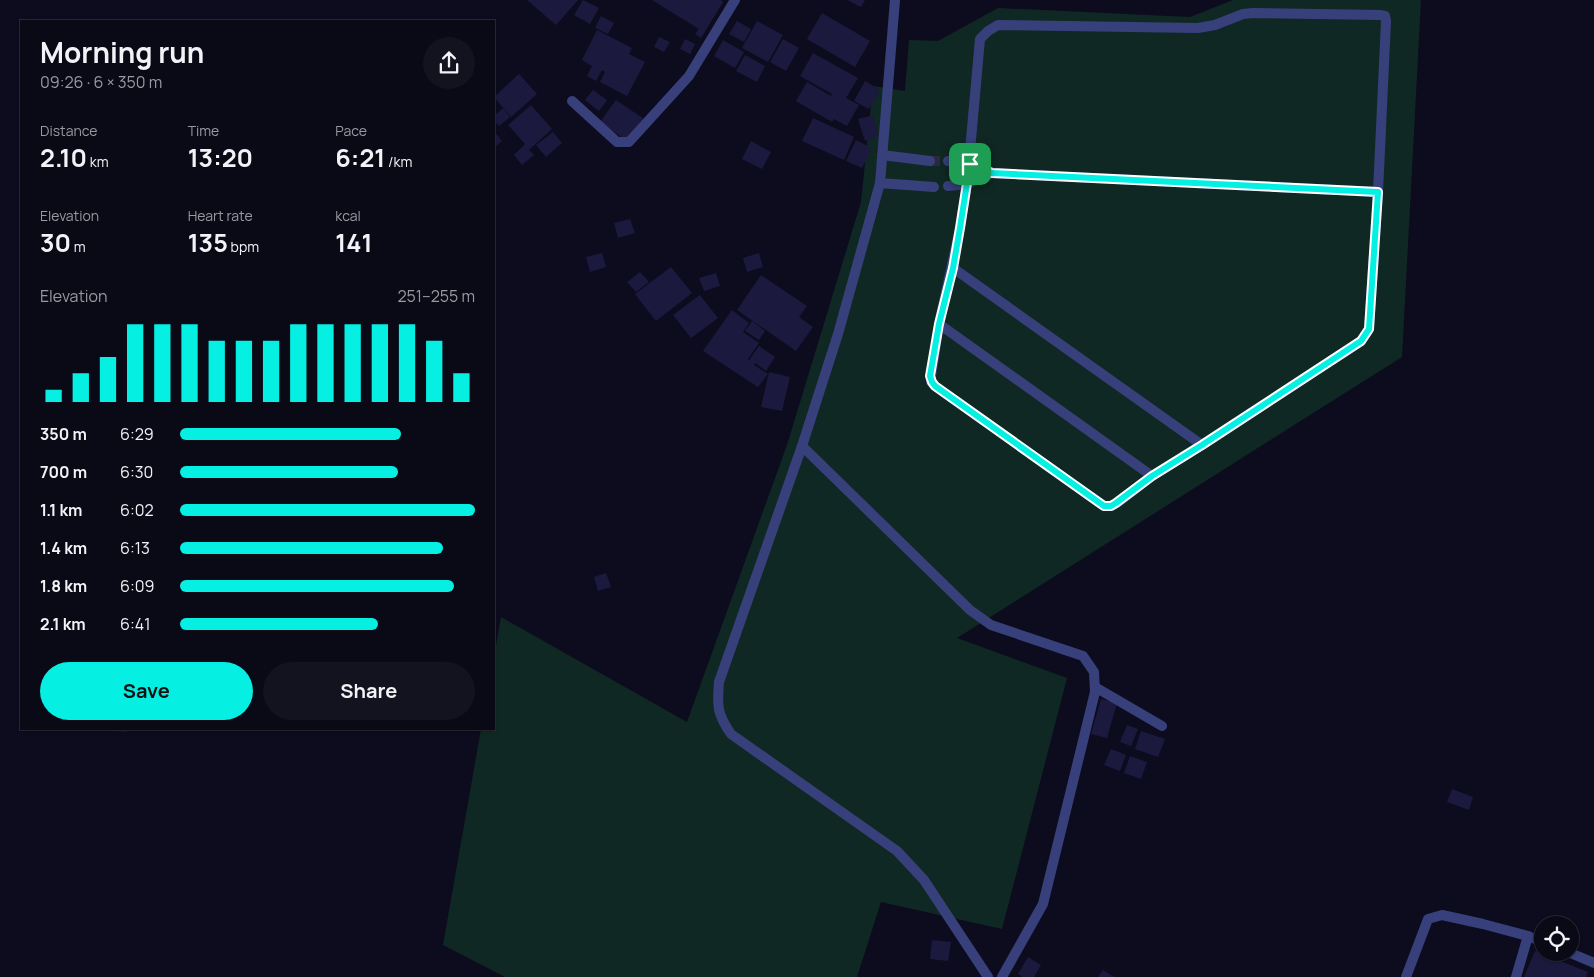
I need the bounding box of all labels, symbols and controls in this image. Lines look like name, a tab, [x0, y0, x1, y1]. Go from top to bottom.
text: Morning run	[40, 33, 204, 71]
button: share	[423, 37, 475, 89]
text: 09:26 · 6 × 350 m	[40, 71, 162, 93]
text: Distance	[40, 121, 97, 140]
text: Time	[188, 121, 219, 140]
text: Pace	[335, 121, 367, 140]
text: 2.10	[40, 140, 87, 175]
text: 13:20	[188, 140, 253, 175]
text: 6:21	[335, 140, 385, 175]
pin	[949, 143, 991, 185]
icon: arrive	[956, 150, 984, 178]
text: km	[87, 152, 109, 171]
text: /km	[385, 152, 412, 171]
text: Elevation	[40, 206, 99, 225]
text: Heart rate	[188, 206, 253, 225]
text: kcal	[335, 206, 361, 225]
text: 30	[40, 225, 71, 260]
text: 135	[188, 225, 228, 260]
text: 141	[335, 225, 372, 260]
text: m	[71, 237, 86, 256]
text: bpm	[228, 237, 259, 256]
text: Elevation	[40, 285, 108, 307]
text: 251–255 m	[397, 285, 475, 307]
text: 350 m	[40, 423, 87, 445]
text: 6:29	[120, 423, 154, 445]
text: 700 m	[40, 461, 87, 483]
text: 6:30	[120, 461, 153, 483]
text: 1.1 km	[40, 499, 83, 521]
text: 6:02	[120, 499, 154, 521]
text: 1.4 km	[40, 537, 87, 559]
text: 6:13	[120, 537, 150, 559]
text: 1.8 km	[40, 575, 87, 597]
text: 6:09	[120, 575, 154, 597]
text: 2.1 km	[40, 613, 86, 635]
text: 6:41	[120, 613, 150, 635]
button: Save	[40, 662, 253, 720]
button: Share	[263, 662, 475, 720]
map controls	[1534, 916, 1579, 961]
button: locate	[1534, 916, 1579, 961]

